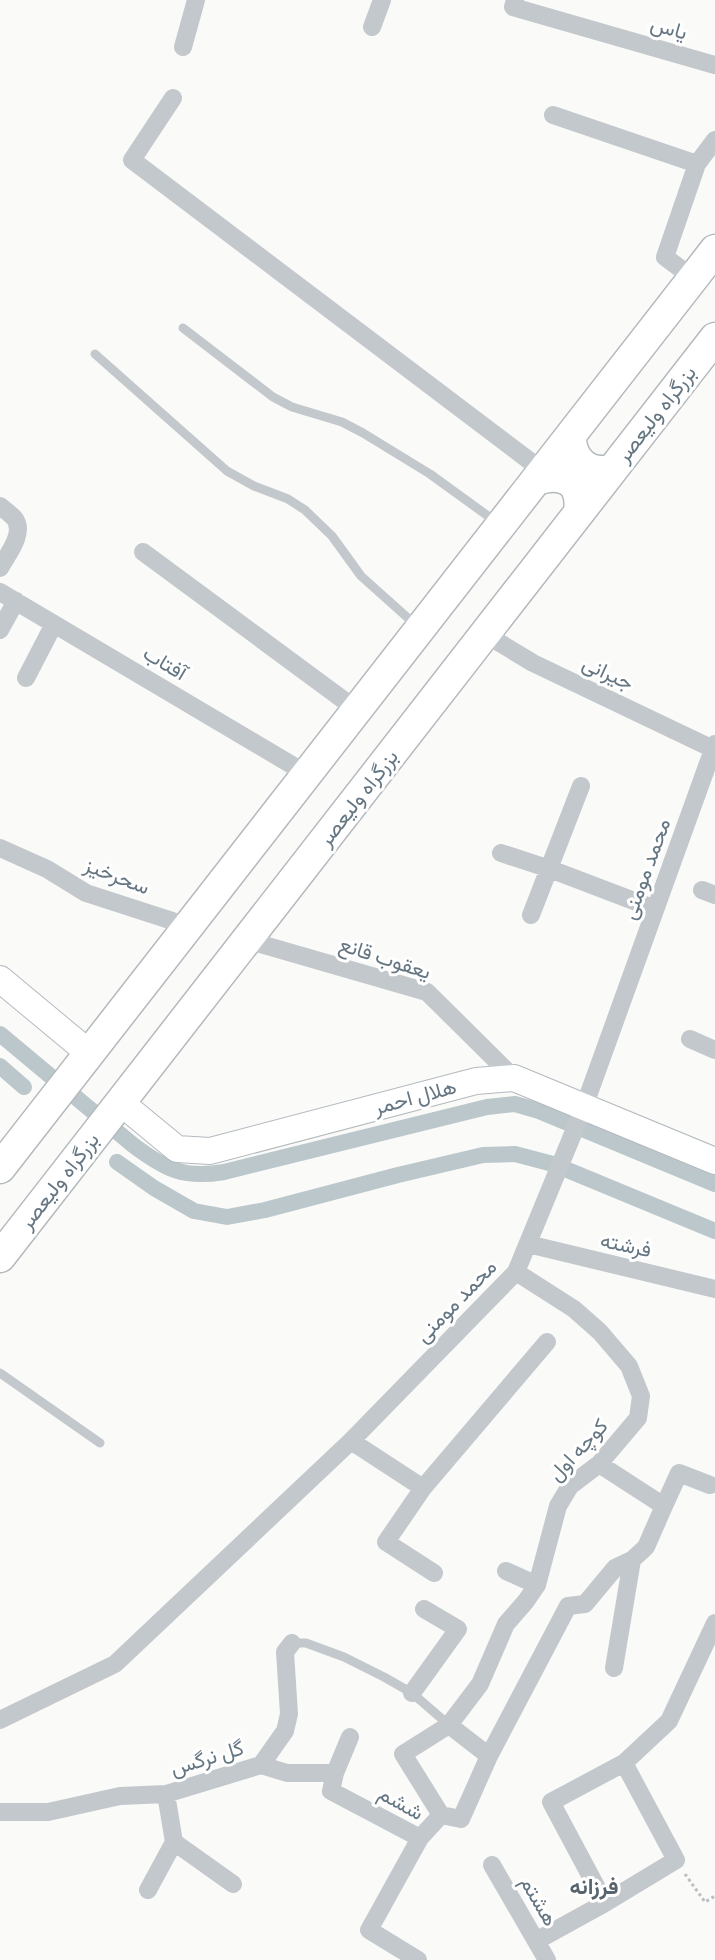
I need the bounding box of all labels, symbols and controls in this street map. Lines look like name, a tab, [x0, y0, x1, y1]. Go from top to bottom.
street label: یاس	[648, 10, 690, 46]
street label: بزرگراه ولیعصر	[610, 360, 702, 468]
street label: آفتاب	[138, 640, 193, 687]
street label: جیرانی	[578, 650, 638, 696]
street label: بزرگراه ولیعصر	[312, 744, 404, 852]
street label: محمد مومنی	[616, 815, 676, 923]
street label: سحرخیز	[80, 851, 153, 900]
street label: یعقوب قانع	[335, 931, 434, 986]
street label: هلال احمر	[370, 1074, 459, 1121]
street label: بزرگراه ولیعصر	[13, 1127, 105, 1235]
street label: فرشته	[598, 1227, 654, 1263]
street label: محمد مومنی	[410, 1254, 502, 1348]
street label: کوچه اول	[543, 1413, 614, 1487]
street label: گل نرگس	[167, 1735, 247, 1781]
street label: ششم	[373, 1780, 428, 1827]
street label: هشتم	[514, 1871, 564, 1931]
district label: فرزانه	[569, 1873, 619, 1900]

